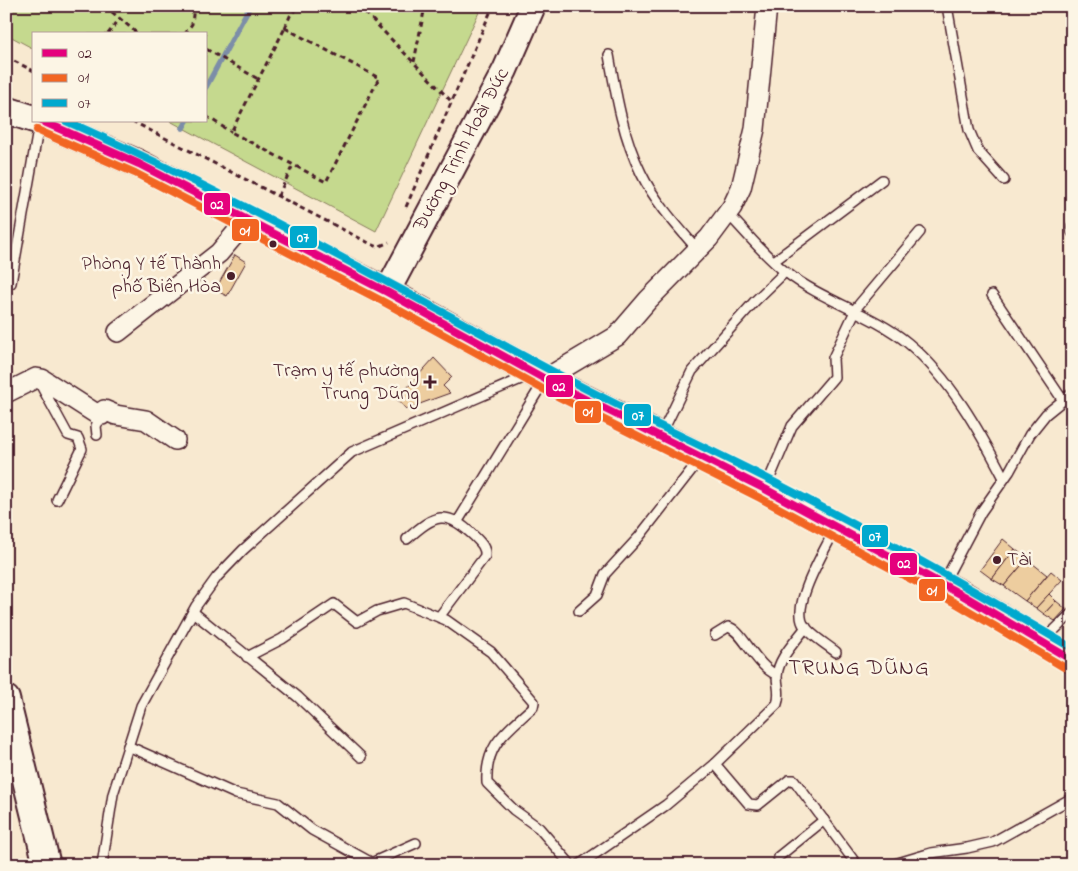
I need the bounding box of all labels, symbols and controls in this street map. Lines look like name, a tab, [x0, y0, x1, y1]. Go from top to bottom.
legend	[32, 32, 208, 122]
text: 02	[78, 43, 92, 65]
street label: Đường Trịnh Hoài Đức	[406, 63, 518, 238]
text: 01	[78, 67, 89, 89]
text: 07	[78, 93, 91, 115]
line badge: 02	[203, 192, 231, 216]
text: 02	[209, 195, 224, 216]
line badge: 01	[231, 218, 260, 242]
text: 01	[239, 221, 251, 242]
line badge: 07	[289, 225, 318, 249]
text: 07	[296, 228, 309, 249]
unlabelled marker	[268, 239, 278, 249]
place label: Phòng Y tế Thành phố Biên Hòa	[82, 250, 221, 302]
marker: Phòng Y tế Thành phố Biên Hòa	[225, 270, 237, 282]
place label: Trạm y tế phường Trung Dũng	[273, 357, 419, 410]
line badge: 02	[545, 374, 574, 398]
marker: Trạm y tế phường Trung Dũng	[423, 375, 437, 389]
text: 02	[551, 377, 566, 398]
line badge: 01	[574, 400, 602, 424]
text: 01	[582, 402, 594, 423]
line badge: 07	[623, 403, 652, 427]
text: 07	[631, 406, 644, 427]
line badge: 07	[861, 524, 889, 548]
text: 07	[868, 527, 881, 548]
place label: Tài	[1007, 546, 1032, 575]
line badge: 02	[889, 552, 918, 576]
text: 02	[896, 554, 911, 575]
marker: Tài	[991, 554, 1003, 566]
line badge: 01	[918, 578, 946, 602]
text: 01	[926, 581, 938, 602]
district label: TRUNG DŨNG	[788, 653, 930, 685]

